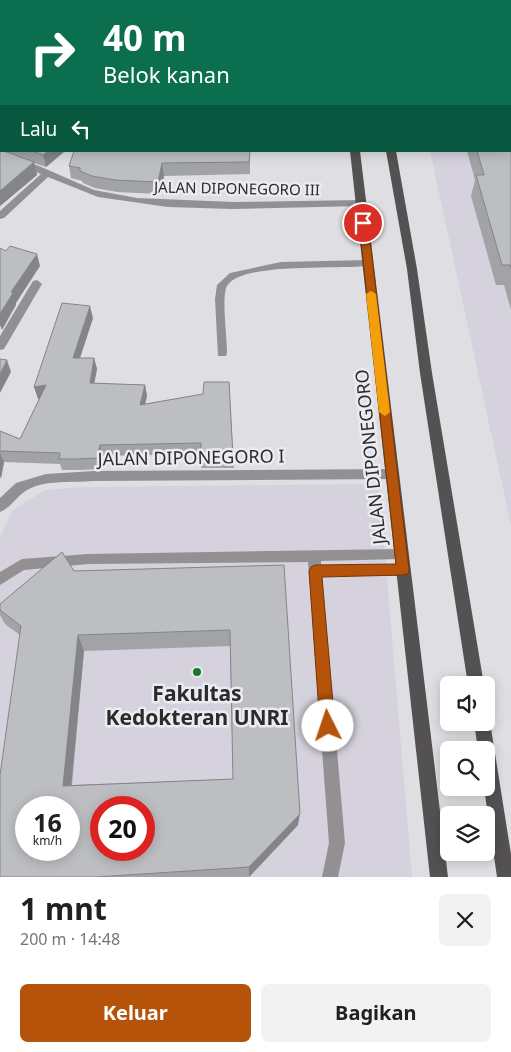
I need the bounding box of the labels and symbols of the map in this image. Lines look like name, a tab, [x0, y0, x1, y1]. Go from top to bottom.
street label: JALAN DIPONEGORO III	[152, 177, 320, 199]
pin	[342, 202, 384, 244]
street label: JALAN DIPONEGORO	[349, 368, 391, 548]
street label: JALAN DIPONEGORO I	[95, 443, 285, 471]
marker: Fakultas Kedokteran UNRI	[191, 666, 203, 678]
place label: Fakultas Kedokteran UNRI	[105, 679, 289, 731]
position arrow	[301, 699, 353, 751]
speed limit sign: 20	[90, 796, 155, 861]

